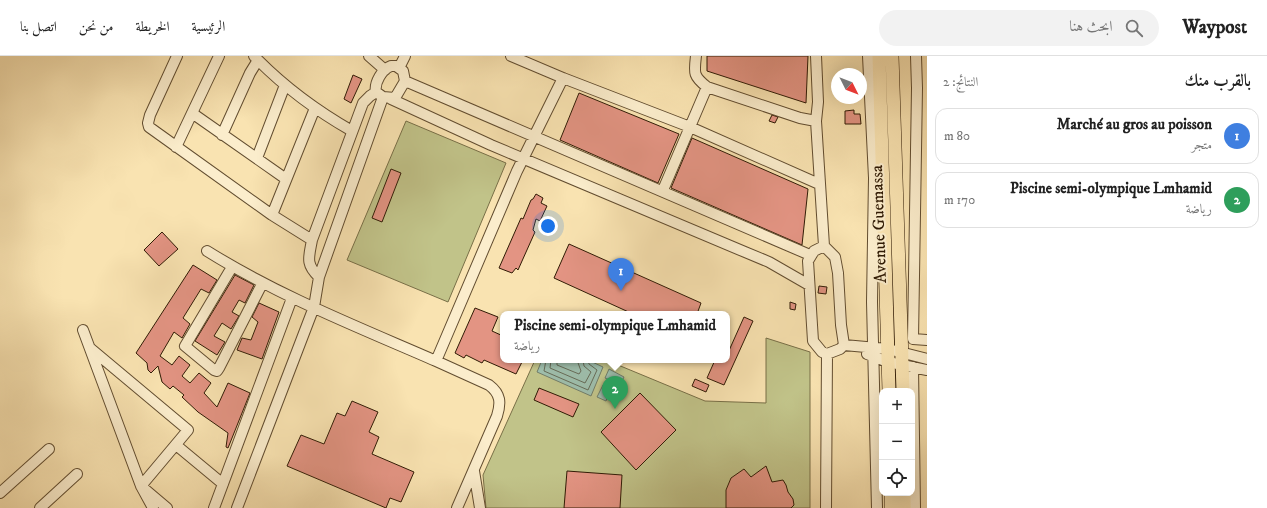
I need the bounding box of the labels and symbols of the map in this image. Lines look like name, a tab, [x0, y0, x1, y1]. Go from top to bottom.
north arrow	[831, 68, 867, 104]
street label: Avenue Guemassa	[866, 164, 892, 284]
your location	[538, 216, 558, 236]
pin: 1	[608, 258, 634, 291]
pin: 2	[602, 376, 628, 409]

